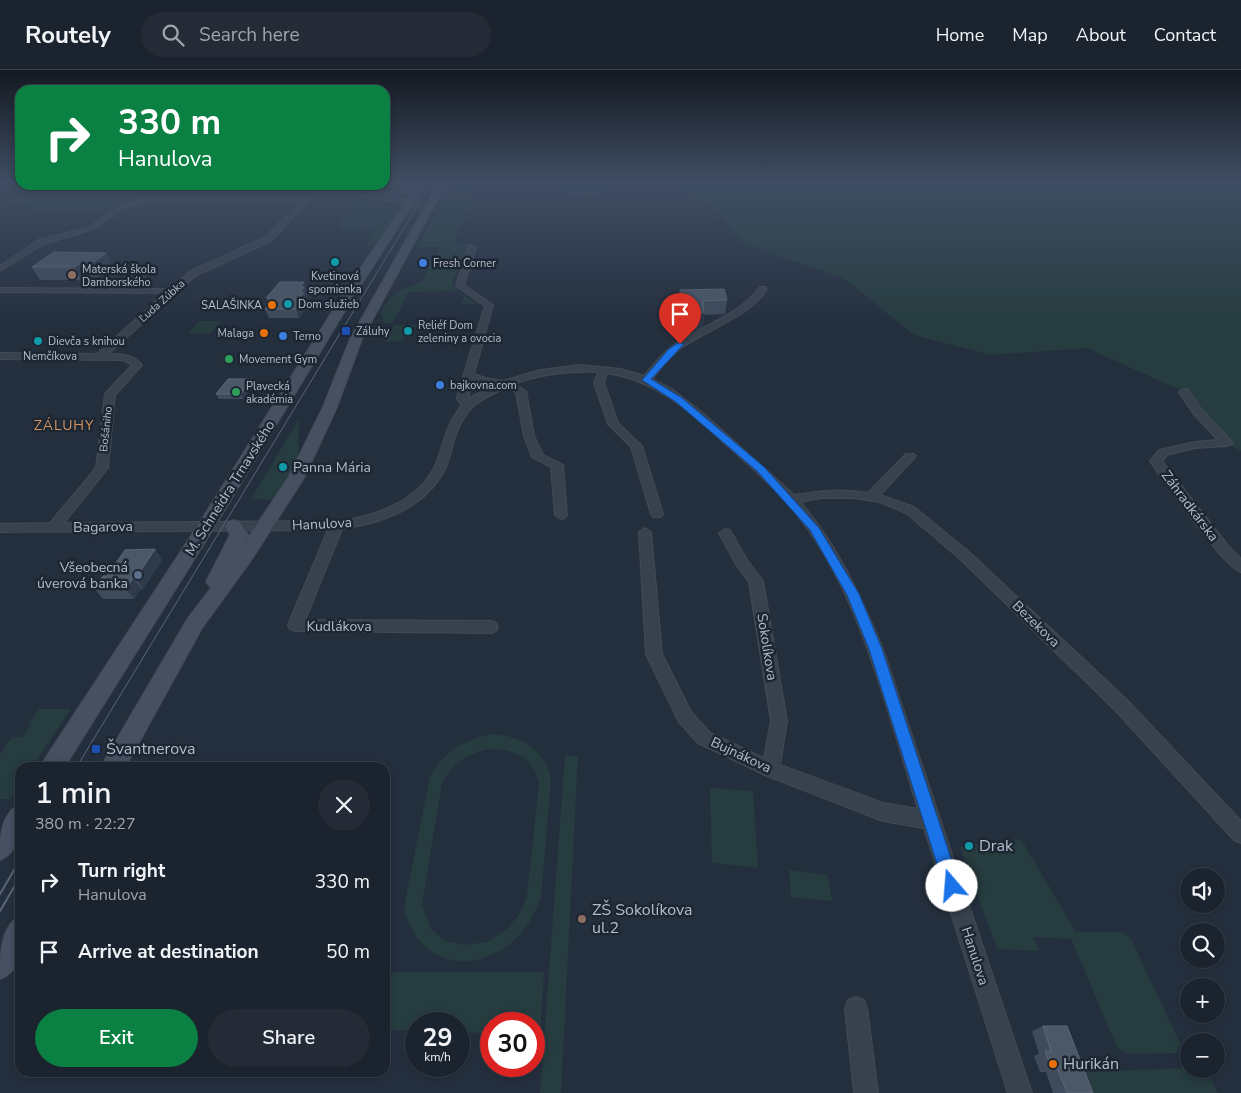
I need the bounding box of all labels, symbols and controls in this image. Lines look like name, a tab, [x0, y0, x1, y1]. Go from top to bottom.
search box	[141, 12, 491, 57]
text: Routely	[25, 19, 111, 51]
icon: search	[159, 21, 187, 49]
text: Search here	[199, 22, 300, 48]
text: Home	[936, 23, 984, 47]
text: Map	[1012, 23, 1048, 47]
text: About	[1076, 23, 1126, 47]
text: Contact	[1154, 23, 1216, 47]
text: 330 m	[118, 99, 221, 146]
icon: right	[35, 105, 100, 170]
text: Hanulova	[118, 144, 212, 174]
marker: Kvetinová spomienka	[329, 256, 341, 268]
place label: Fresh Corner	[433, 256, 496, 271]
marker: Fresh Corner	[417, 257, 429, 269]
place label: Materská škola Damborského	[82, 262, 156, 290]
marker: Materská škola Damborského	[66, 269, 78, 281]
place label: Kvetinová spomienka	[308, 269, 362, 297]
street label: Ľuda Zúbka	[136, 276, 188, 326]
pin	[659, 293, 701, 344]
place label: SALAŠINKA	[201, 297, 262, 313]
place label: Dom služieb	[298, 297, 359, 312]
marker: Dom služieb	[282, 298, 294, 310]
marker: SALAŠINKA	[266, 299, 278, 311]
icon: arrive	[666, 300, 694, 328]
place label: Reliéf Dom zeleniny a ovocia	[418, 318, 501, 346]
place label: Záluhy	[356, 324, 390, 339]
marker: Záluhy	[340, 325, 352, 337]
marker: Reliéf Dom zeleniny a ovocia	[402, 325, 414, 337]
place label: Malaga	[217, 326, 254, 341]
marker: Malaga	[258, 327, 270, 339]
place label: Terno	[293, 329, 321, 344]
marker: Terno	[277, 330, 289, 342]
place label: Dievča s knihou	[48, 334, 125, 349]
marker: Dievča s knihou	[32, 335, 44, 347]
street label: Nemčíkova	[23, 349, 77, 364]
place label: Movement Gym	[239, 352, 317, 367]
marker: Movement Gym	[223, 353, 235, 365]
place label: bajkovna.com	[450, 378, 517, 393]
place label: Plavecká akadémia	[246, 379, 293, 407]
marker: bajkovna.com	[434, 379, 446, 391]
marker: Plavecká akadémia	[230, 386, 242, 398]
street label: Bošániho	[96, 405, 116, 453]
district label: ZÁLUHY	[34, 416, 94, 435]
street label: M. Schneidra Trnavského	[181, 417, 280, 559]
place label: Panna Mária	[293, 458, 371, 477]
marker: Panna Mária	[277, 461, 289, 473]
street label: Záhradkárska	[1157, 467, 1223, 545]
street label: Hanulova	[291, 513, 353, 535]
street label: Bagarova	[73, 517, 133, 537]
place label: Všeobecná úverová banka	[37, 558, 128, 593]
marker: Všeobecná úverová banka	[132, 569, 144, 581]
street label: Bezekova	[1008, 596, 1064, 652]
street label: Sokolíkova	[752, 612, 782, 682]
street label: Kudlákova	[306, 617, 372, 636]
street label: Bujnákova	[708, 733, 774, 777]
place label: Švantnerova	[106, 738, 196, 760]
marker: Švantnerova	[90, 743, 102, 755]
text: 1 min	[35, 773, 111, 814]
button: close	[318, 779, 370, 831]
text: 380 m · 22:27	[35, 813, 136, 835]
place label: Drak	[979, 835, 1014, 857]
marker: Drak	[963, 840, 975, 852]
text: Turn right	[78, 858, 165, 884]
position arrow	[925, 859, 977, 911]
icon: right	[35, 868, 63, 896]
map controls	[1180, 868, 1225, 1078]
button: sound	[1180, 868, 1225, 913]
text: 330 m	[315, 869, 370, 895]
text: Hanulova	[78, 884, 147, 906]
place label: ZŠ Sokolíkova ul.2	[592, 899, 693, 939]
marker: ZŠ Sokolíkova ul.2	[576, 913, 588, 925]
button: search	[1180, 923, 1225, 968]
street label: Hanulova	[957, 924, 993, 988]
icon: arrive	[35, 938, 63, 966]
text: Arrive at destination	[78, 939, 259, 965]
text: 50 m	[326, 939, 370, 965]
button: +	[1180, 978, 1225, 1023]
button: Exit	[35, 1009, 198, 1067]
button: Share	[208, 1009, 370, 1067]
speed limit sign: 30	[480, 1012, 545, 1077]
text: 29	[422, 1021, 453, 1055]
button: −	[1180, 1033, 1225, 1078]
text: km/h	[424, 1049, 451, 1065]
place label: Hurikán	[1063, 1053, 1119, 1075]
marker: Hurikán	[1047, 1058, 1059, 1070]

